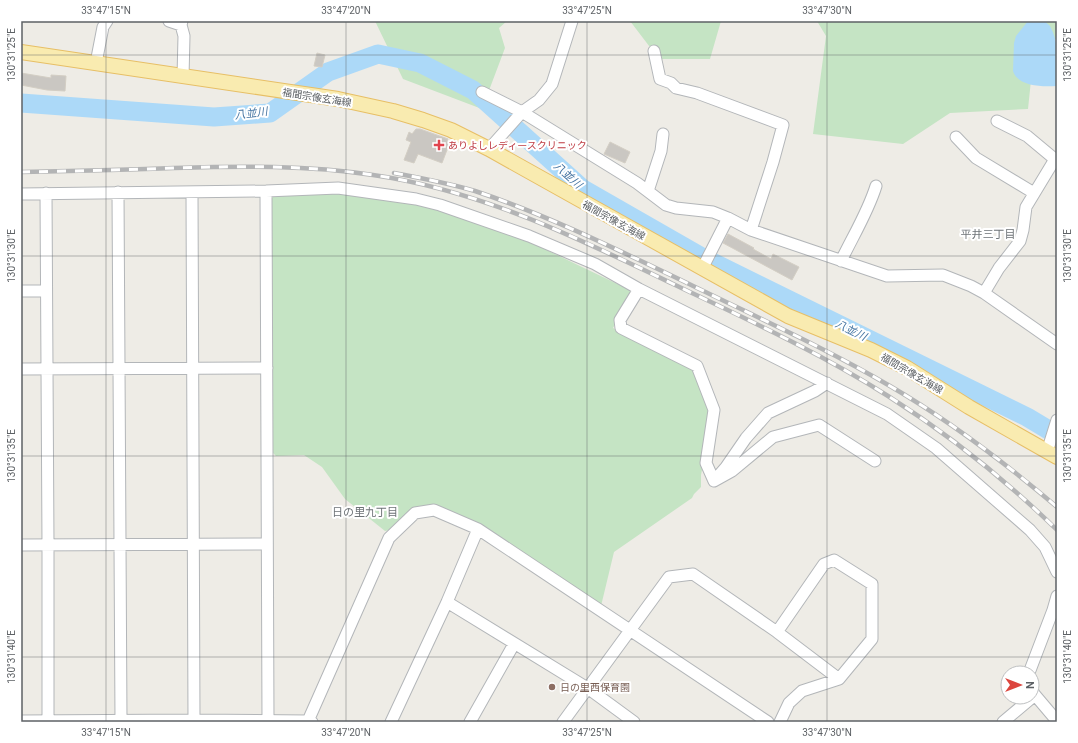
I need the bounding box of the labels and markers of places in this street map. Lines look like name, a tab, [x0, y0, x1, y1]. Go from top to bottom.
marker: ありよしレディースクリニック	[433, 139, 445, 151]
place label: ありよしレディースクリニック	[448, 140, 587, 151]
marker: 日の里西保育園	[547, 682, 557, 692]
place label: 日の里西保育園	[560, 682, 630, 693]

